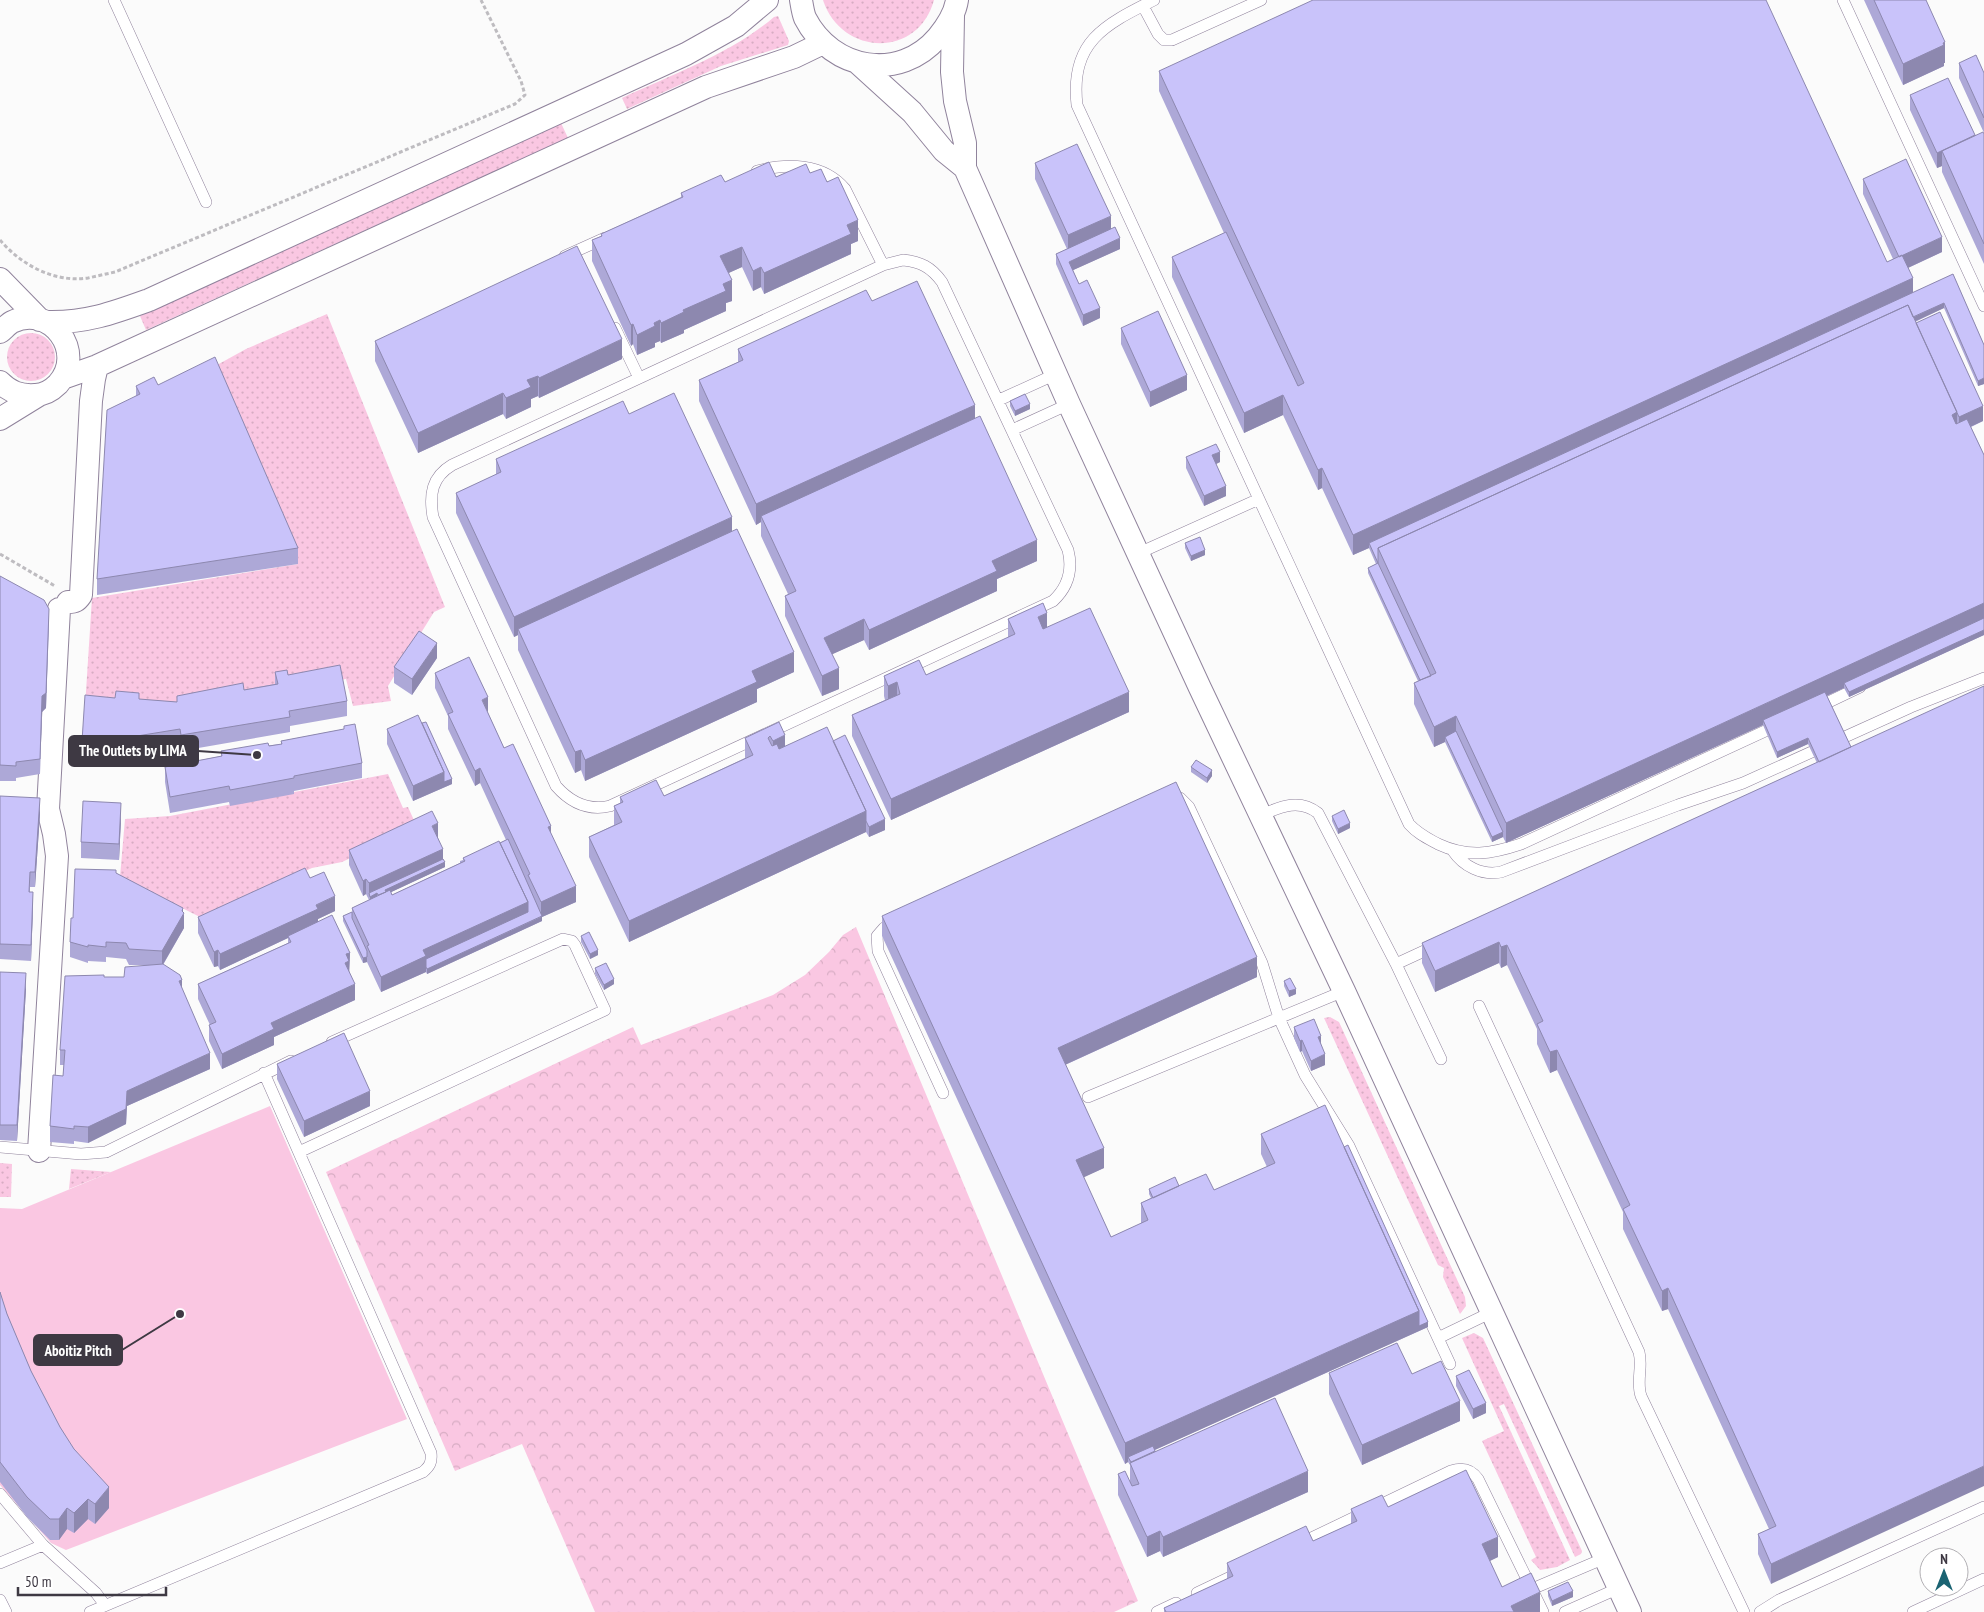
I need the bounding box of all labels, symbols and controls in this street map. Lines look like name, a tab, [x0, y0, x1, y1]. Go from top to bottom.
callout: The Outlets by LIMA	[69, 736, 198, 766]
text: The Outlets by LIMA	[79, 741, 187, 760]
callout: Aboitiz Pitch	[34, 1335, 122, 1365]
text: Aboitiz Pitch	[43, 1341, 112, 1360]
north arrow	[1919, 1547, 1969, 1597]
text: N	[1940, 1550, 1948, 1568]
scale bar	[18, 1564, 165, 1596]
text: 50 m	[25, 1572, 51, 1591]

